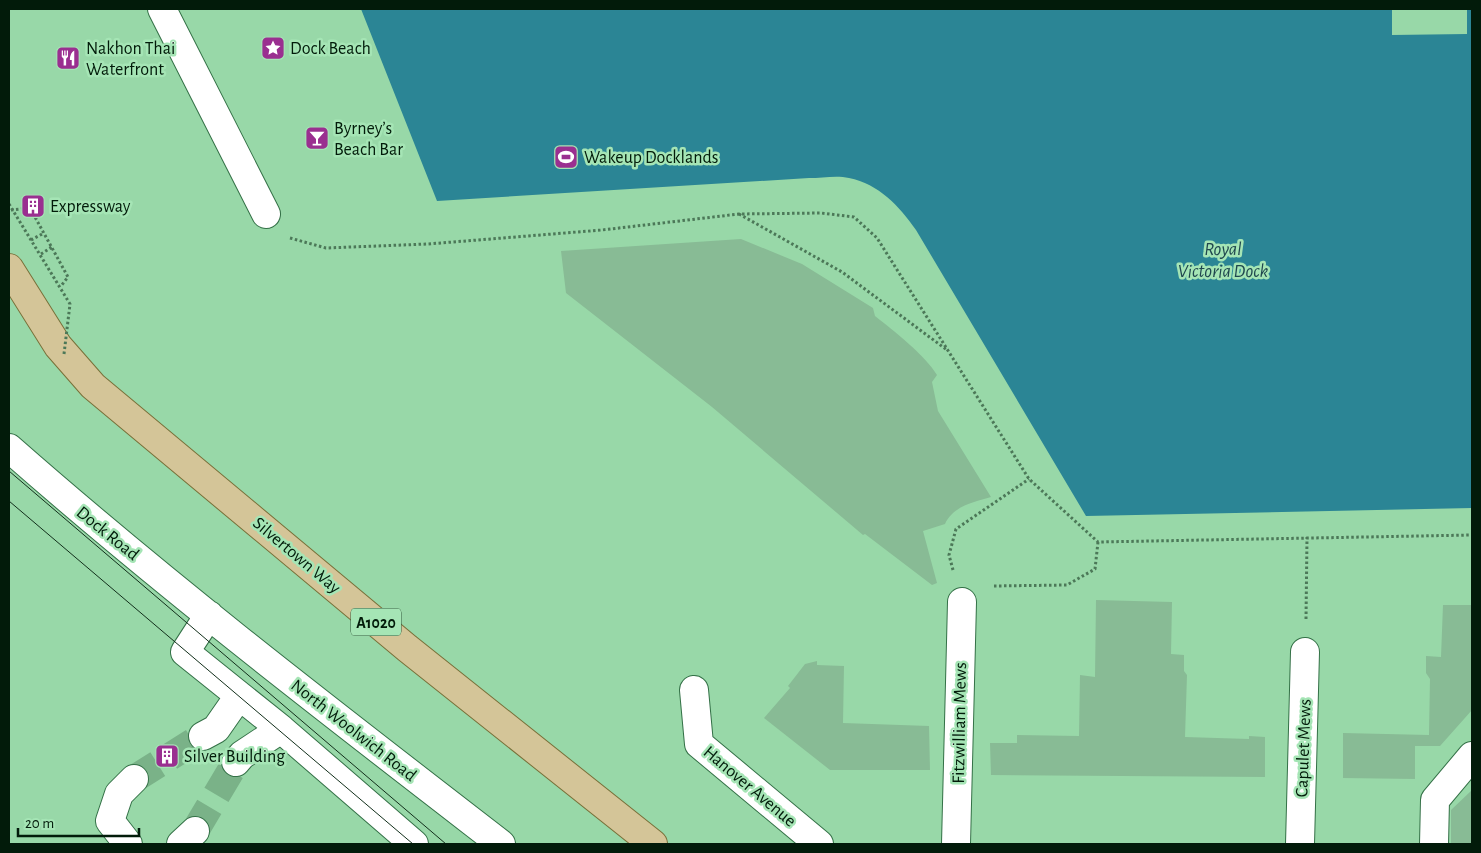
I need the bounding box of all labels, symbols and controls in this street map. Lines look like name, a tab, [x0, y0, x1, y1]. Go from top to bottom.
place icon: Dock Beach	[260, 35, 286, 61]
place label: Nakhon Thai Waterfront	[86, 40, 175, 79]
place label: Dock Beach	[290, 40, 371, 58]
restaurant icon: Nakhon Thai Waterfront	[55, 45, 81, 71]
place label: Byrney’s Beach Bar	[334, 120, 403, 159]
bar icon: Byrney’s Beach Bar	[304, 125, 330, 151]
sports icon: Wakeup Docklands	[553, 144, 579, 170]
place label: Wakeup Docklands	[584, 149, 718, 167]
building icon: Expressway	[20, 193, 46, 219]
place label: Expressway	[50, 198, 131, 216]
water label: Royal Victoria Dock	[1178, 240, 1269, 281]
street label: Dock Road	[73, 503, 142, 564]
street label: Silvertown Way	[249, 514, 344, 598]
road number: A1020	[351, 608, 401, 636]
street label: Fitzwilliam Mews	[950, 662, 970, 784]
street label: North Woolwich Road	[287, 676, 419, 785]
street label: Capulet Mews	[1293, 699, 1315, 798]
building icon: Silver Building	[154, 743, 180, 769]
street label: Hanover Avenue	[700, 743, 799, 831]
place label: Silver Building	[184, 748, 285, 766]
scale bar	[18, 806, 139, 838]
text: 20 m	[25, 816, 54, 831]

